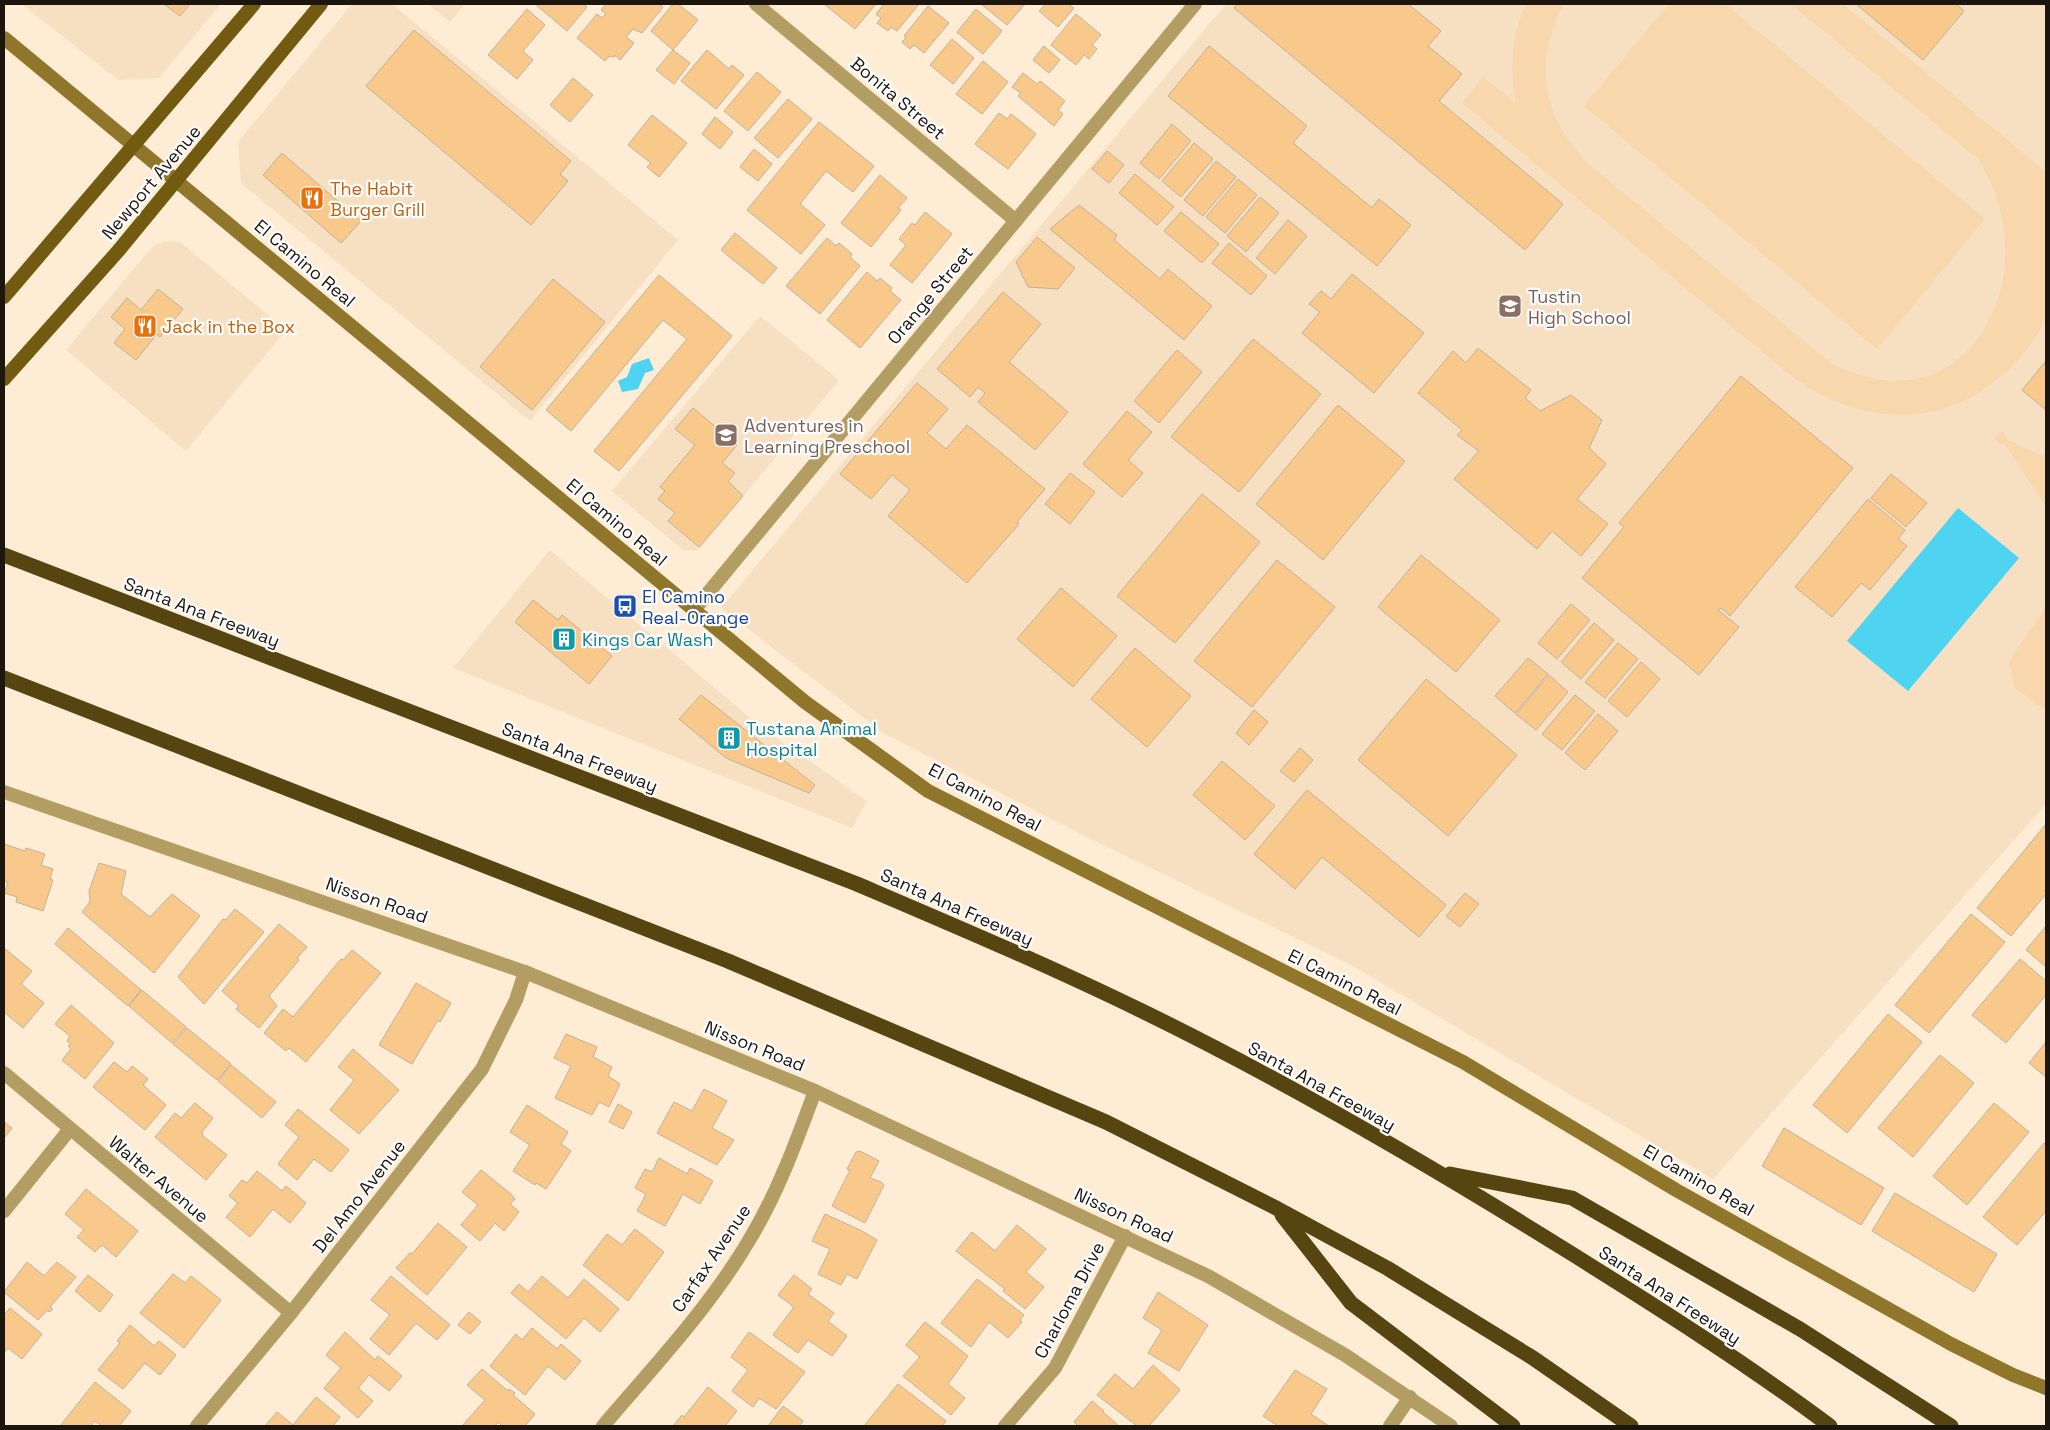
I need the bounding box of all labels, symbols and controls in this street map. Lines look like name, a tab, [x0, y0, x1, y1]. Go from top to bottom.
street label: Bonita Street	[846, 52, 950, 144]
street label: Newport Avenue	[96, 120, 206, 244]
place label: The Habit Burger Grill	[330, 177, 425, 221]
restaurant icon: The Habit Burger Grill	[299, 185, 325, 211]
street label: El Camino Real	[250, 214, 360, 312]
street label: Orange Street	[882, 241, 978, 349]
place label: Tustin High School	[1528, 285, 1631, 329]
school or university icon: Tustin High School	[1497, 293, 1523, 319]
restaurant icon: Jack in the Box	[132, 313, 158, 339]
place label: Jack in the Box	[162, 315, 295, 338]
place label: Adventures in Learning Preschool	[744, 414, 910, 458]
school or university icon: Adventures in Learning Preschool	[713, 422, 739, 448]
street label: El Camino Real	[562, 473, 672, 571]
street label: Santa Ana Freeway	[121, 572, 283, 652]
place label: El Camino Real-Orange	[642, 585, 749, 629]
bus stop icon: El Camino Real-Orange	[612, 593, 638, 619]
building icon: Kings Car Wash	[551, 626, 577, 652]
place label: Kings Car Wash	[582, 628, 714, 651]
street label: Santa Ana Freeway	[499, 717, 661, 797]
place label: Tustana Animal Hospital	[746, 717, 877, 761]
building icon: Tustana Animal Hospital	[716, 725, 742, 751]
street label: El Camino Real	[925, 758, 1045, 836]
street label: Santa Ana Freeway	[877, 863, 1037, 951]
street label: Nisson Road	[323, 872, 431, 928]
street label: El Camino Real	[1284, 943, 1406, 1021]
street label: Nisson Road	[701, 1015, 809, 1077]
street label: Santa Ana Freeway	[1244, 1036, 1400, 1136]
street label: Walter Avenue	[104, 1130, 214, 1228]
street label: Del Amo Avenue	[308, 1135, 410, 1257]
street label: El Camino Real	[1639, 1139, 1759, 1221]
street label: Nisson Road	[1071, 1182, 1177, 1248]
street label: Carfax Avenue	[666, 1200, 756, 1316]
street label: Charloma Drive	[1029, 1238, 1109, 1362]
street label: Santa Ana Freeway	[1594, 1240, 1746, 1350]

